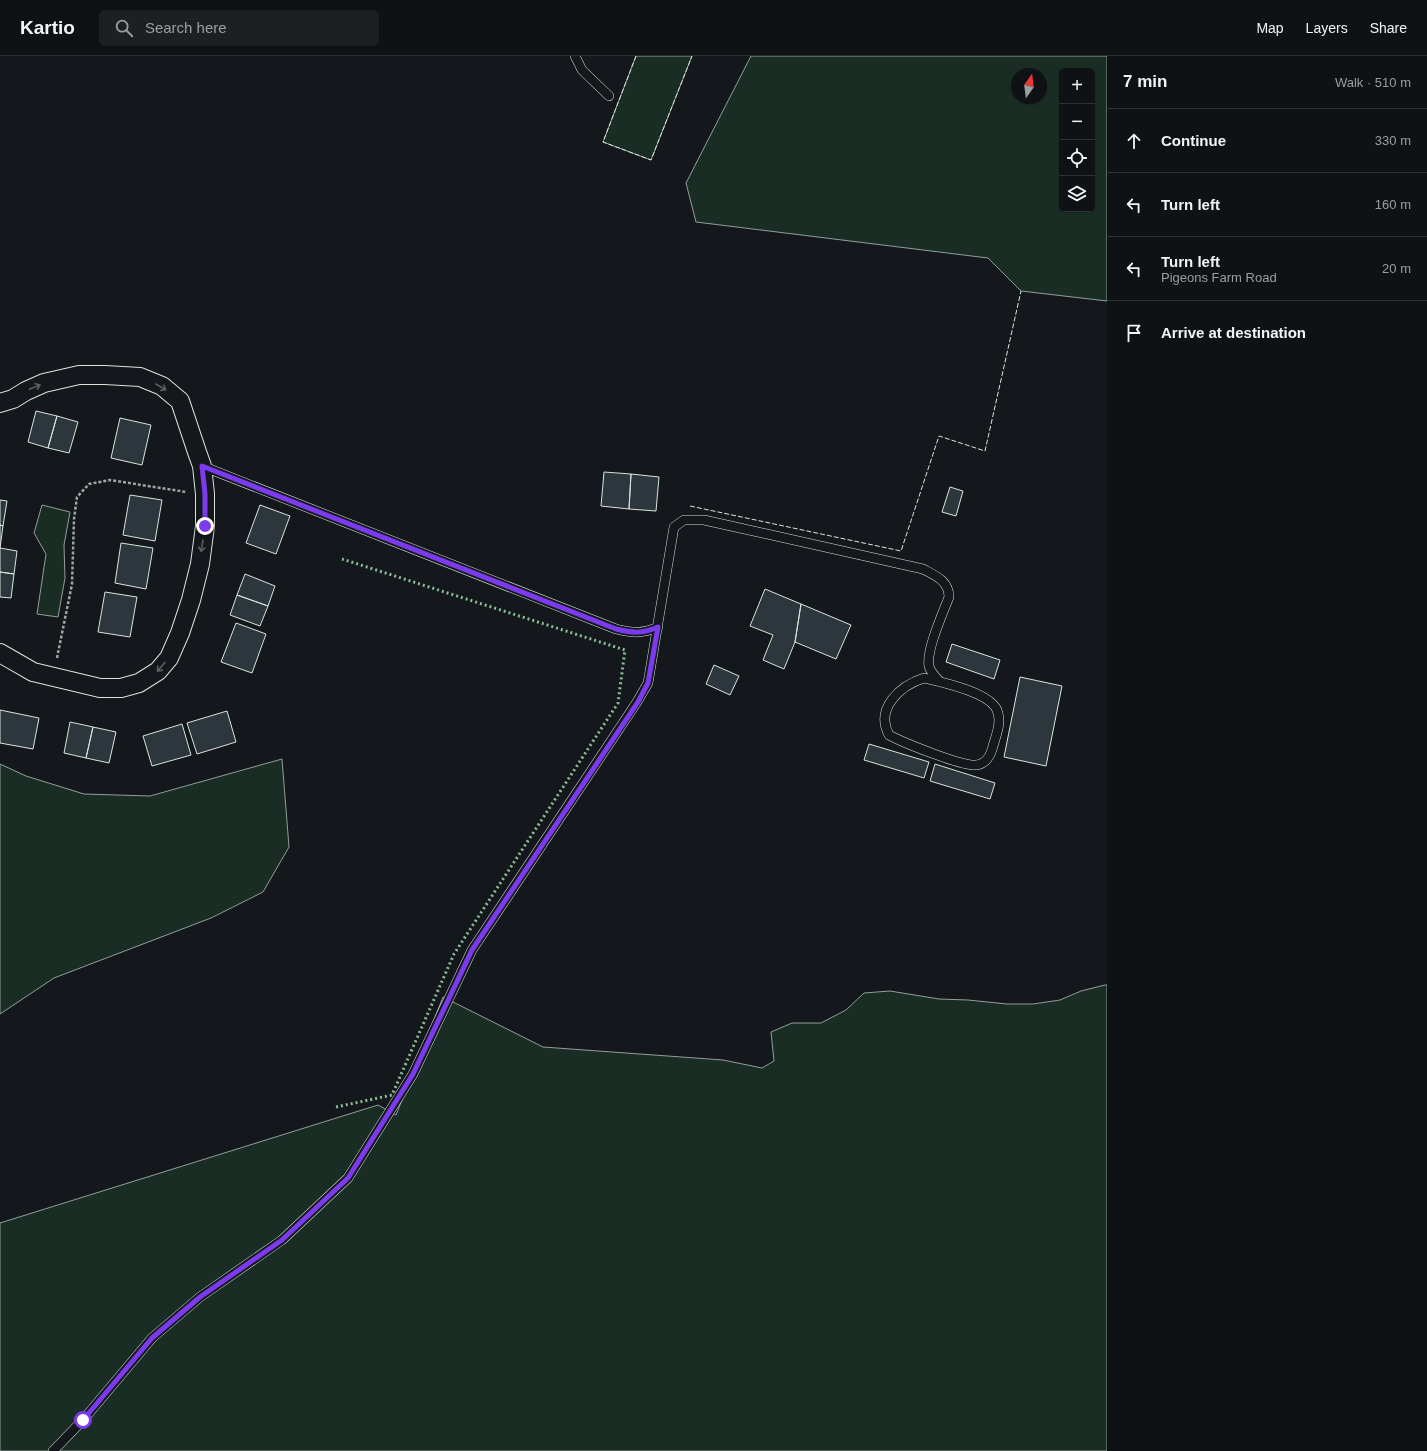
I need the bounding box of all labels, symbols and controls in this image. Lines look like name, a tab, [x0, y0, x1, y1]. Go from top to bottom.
search box	[99, 10, 379, 46]
text: Kartio	[20, 17, 75, 38]
icon: search	[113, 17, 135, 39]
text: Search here	[145, 19, 227, 36]
text: Map	[1256, 20, 1284, 36]
text: Layers	[1306, 20, 1348, 36]
text: Share	[1370, 20, 1407, 36]
north arrow	[1011, 68, 1047, 104]
map controls	[1059, 68, 1095, 212]
button: +	[1059, 68, 1095, 104]
text: 7 min	[1123, 72, 1167, 91]
text: Walk · 510 m	[1335, 75, 1411, 90]
button: −	[1059, 104, 1095, 140]
icon: ahead	[1123, 130, 1145, 152]
text: Continue	[1161, 132, 1226, 149]
text: 330 m	[1375, 133, 1411, 148]
button: locate	[1059, 140, 1095, 176]
button: layers	[1059, 176, 1095, 212]
icon: left	[1123, 194, 1145, 216]
text: Turn left	[1161, 196, 1220, 213]
text: 160 m	[1375, 197, 1411, 212]
text: Turn left	[1161, 253, 1220, 270]
icon: left	[1123, 258, 1145, 280]
text: 20 m	[1382, 261, 1411, 276]
text: Pigeons Farm Road	[1161, 270, 1277, 285]
icon: arrive	[1123, 322, 1145, 344]
text: Arrive at destination	[1161, 324, 1306, 341]
one-way arrow	[29, 383, 41, 390]
one-way arrow	[155, 384, 167, 391]
route end	[196, 517, 214, 535]
one-way arrow	[198, 539, 206, 552]
one-way arrow	[156, 662, 165, 672]
route start	[74, 1411, 92, 1429]

